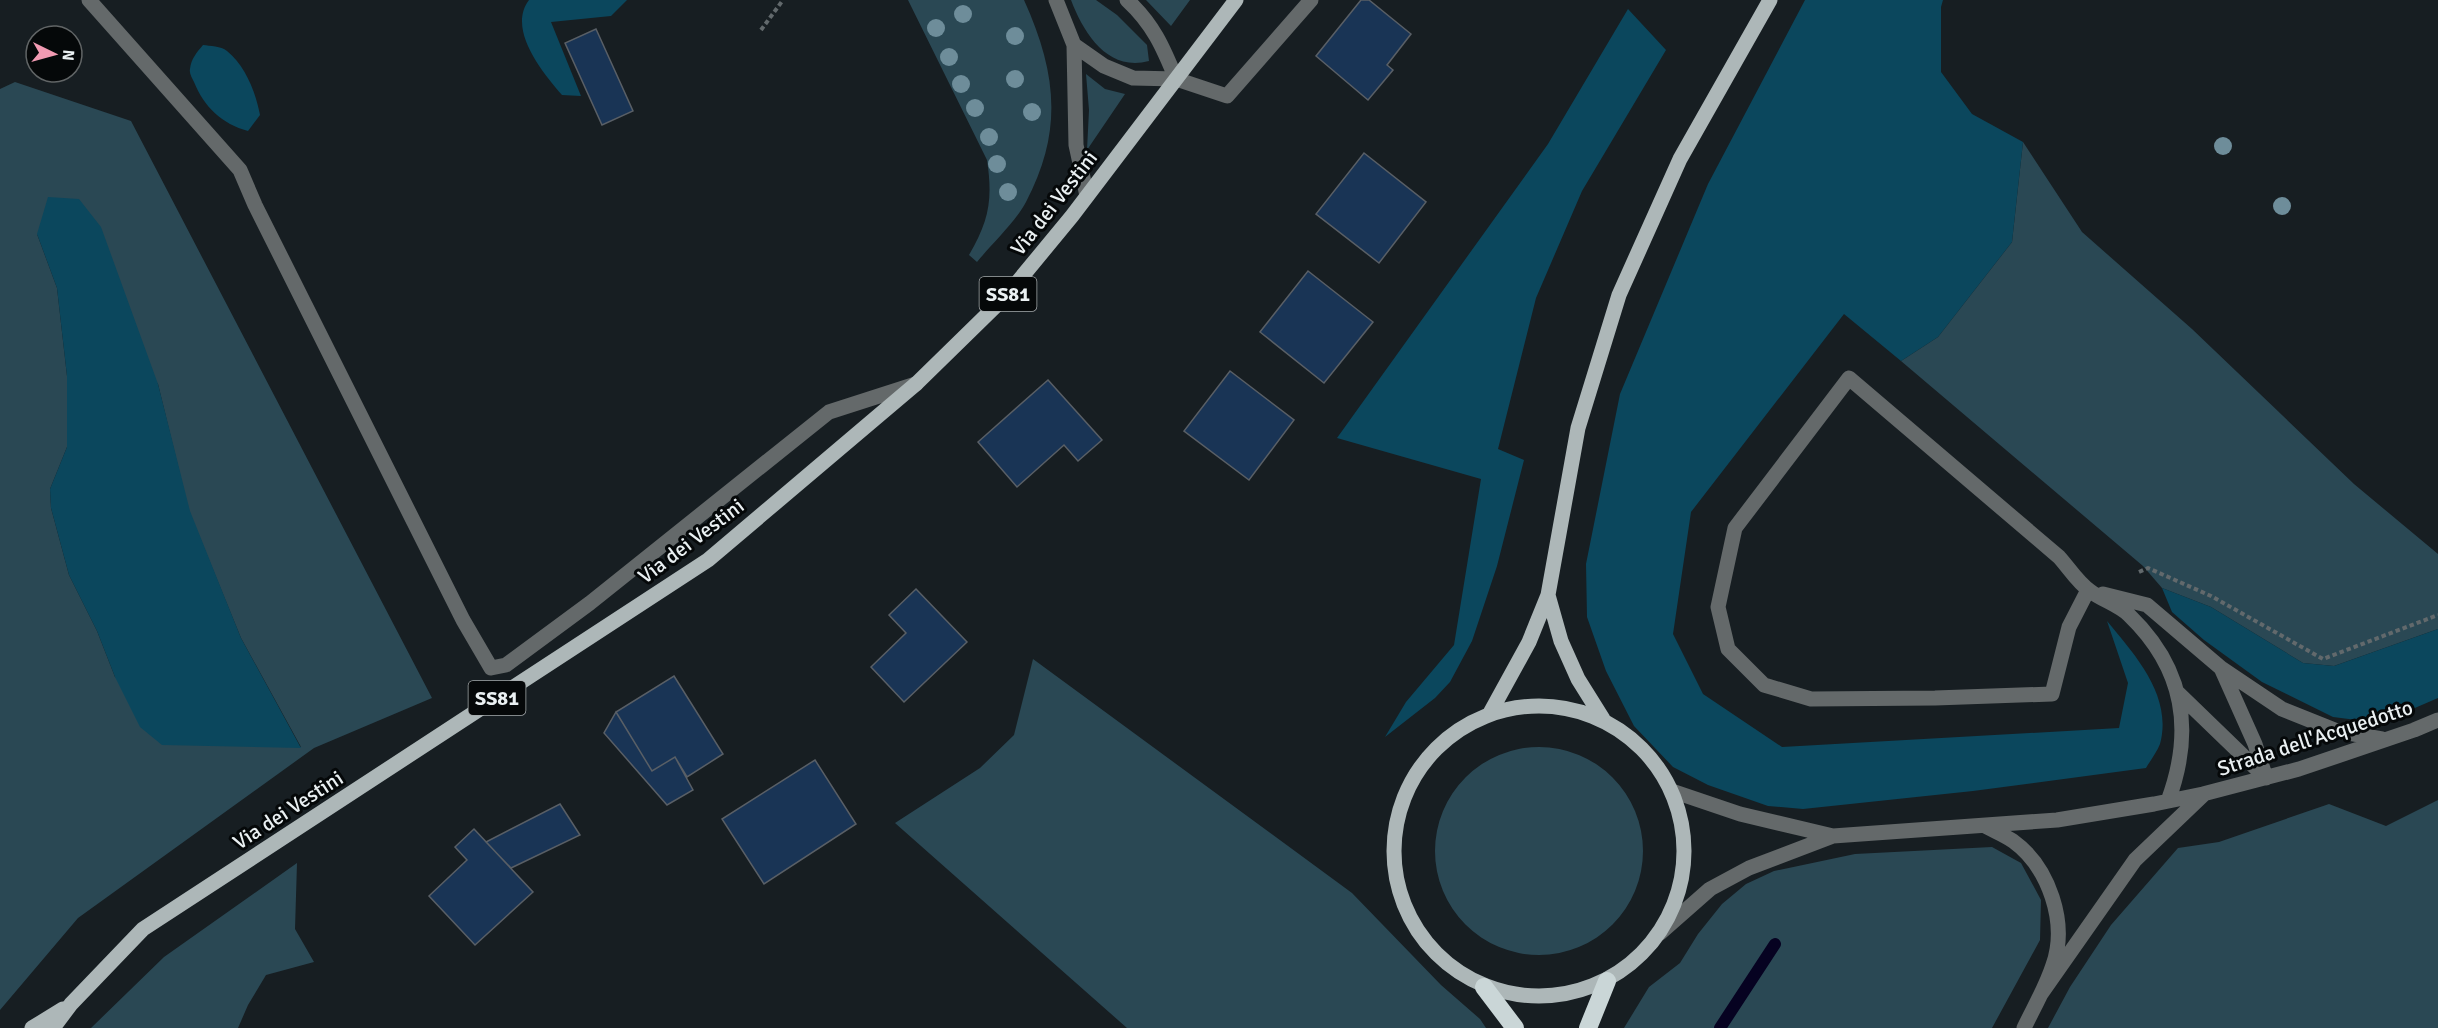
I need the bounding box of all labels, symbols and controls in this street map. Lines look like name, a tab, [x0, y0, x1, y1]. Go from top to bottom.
north arrow	[24, 24, 84, 84]
text: N	[57, 49, 78, 62]
street label: Via dei Vestini	[1005, 145, 1103, 261]
road number: SS81	[980, 277, 1036, 311]
street label: Via dei Vestini	[633, 493, 749, 589]
road number: SS81	[468, 681, 526, 715]
street label: Strada dell'Acquedotto	[2214, 694, 2416, 782]
street label: Via dei Vestini	[228, 765, 348, 855]

